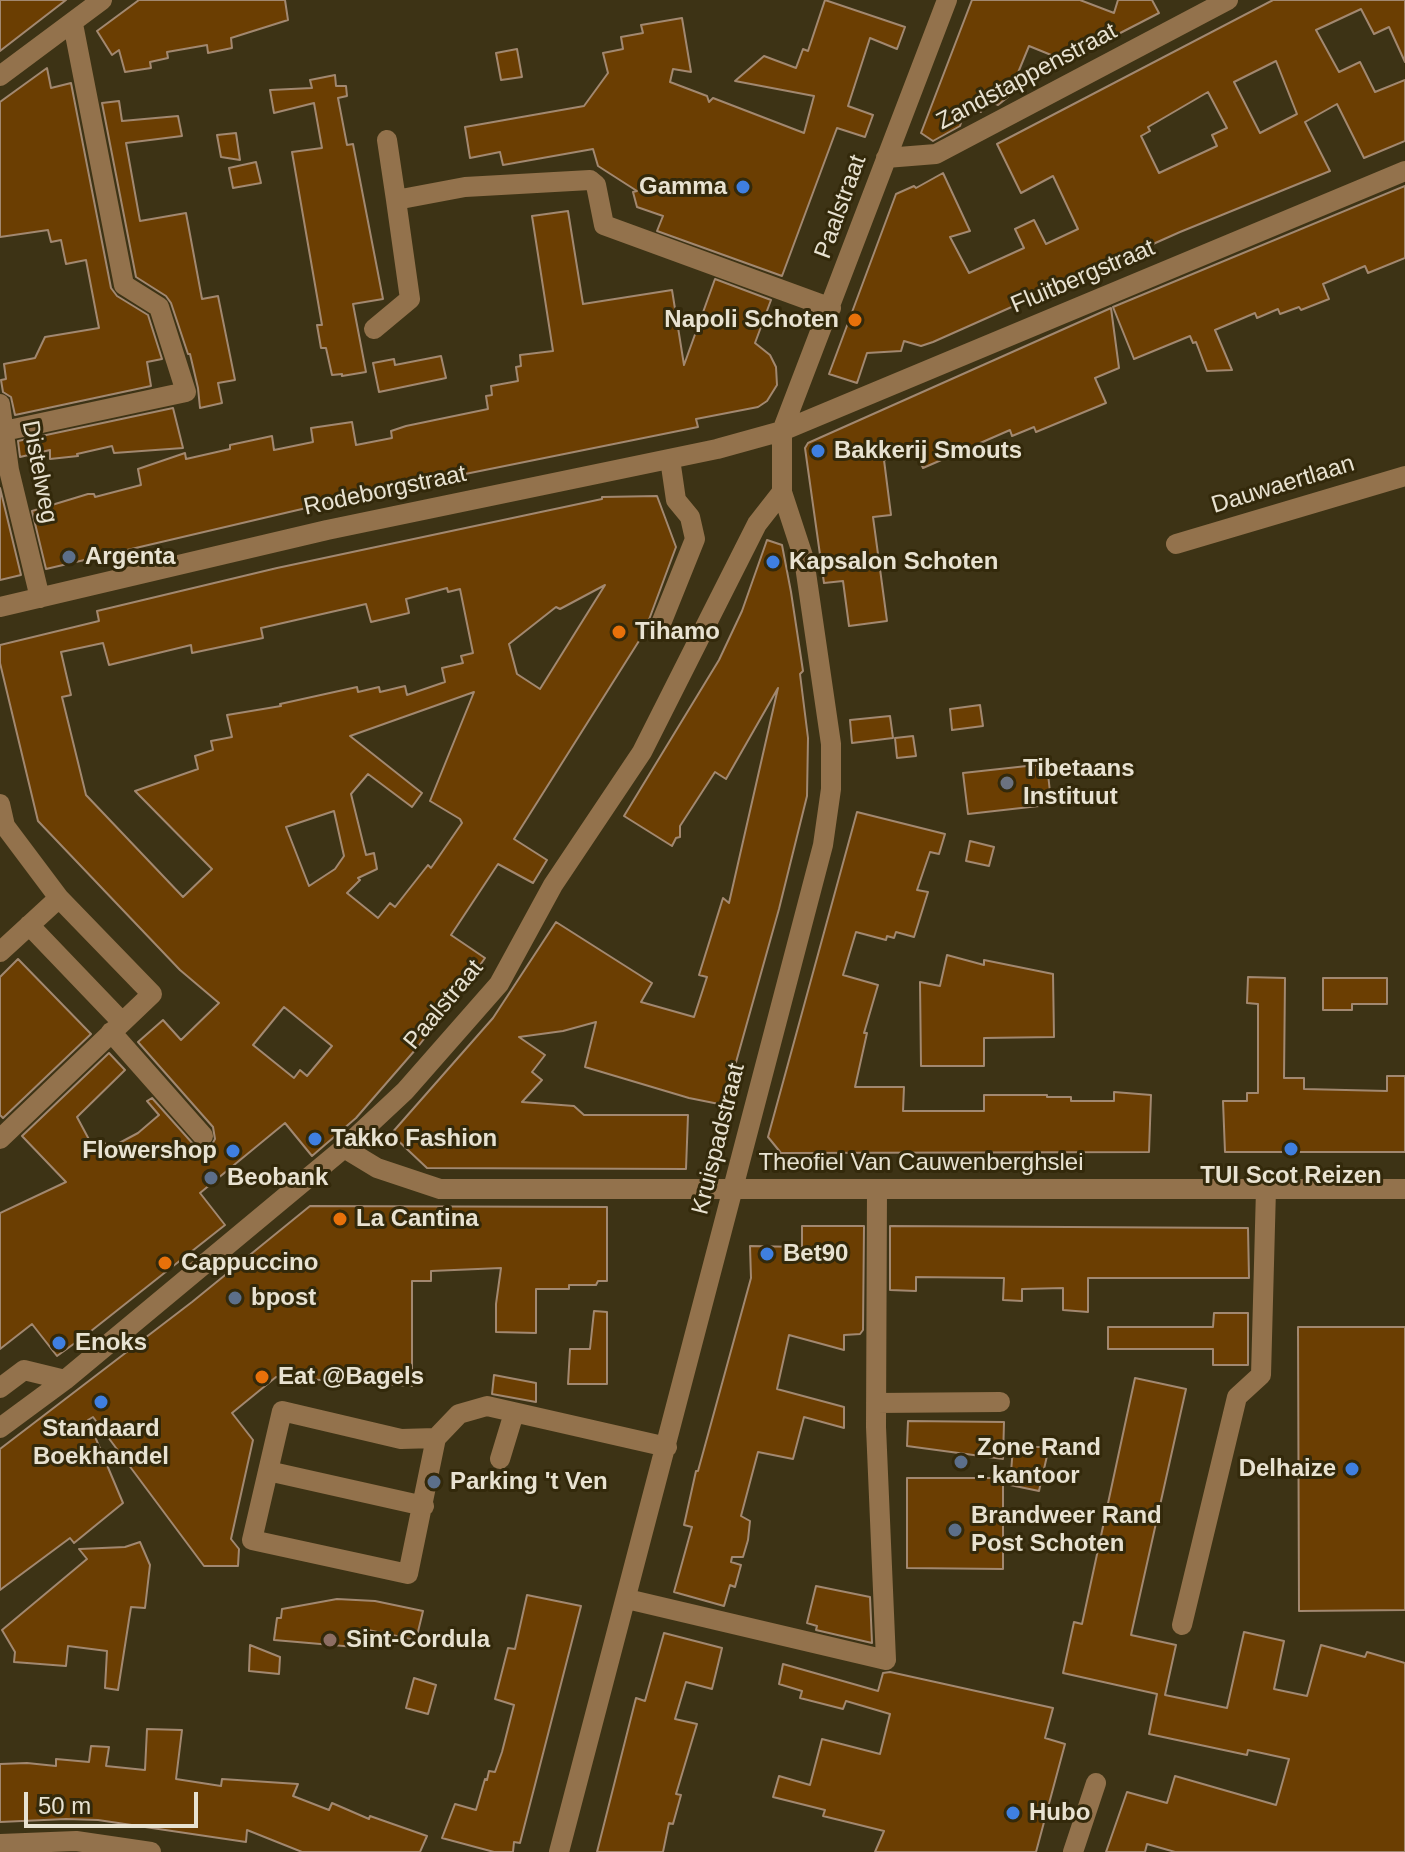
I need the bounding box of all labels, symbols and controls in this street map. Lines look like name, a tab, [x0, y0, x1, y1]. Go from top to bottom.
street label: Zandstappenstraat	[932, 17, 1122, 137]
street label: Paalstraat	[809, 151, 873, 263]
place label: Gamma	[639, 173, 727, 201]
marker: Gamma	[734, 178, 752, 196]
street label: Fluitbergstraat	[1007, 234, 1159, 320]
place label: Napoli Schoten	[664, 306, 839, 334]
marker: Napoli Schoten	[846, 311, 864, 329]
street label: Distelweg	[15, 418, 63, 526]
place label: Bakkerij Smouts	[834, 437, 1022, 465]
marker: Bakkerij Smouts	[809, 442, 827, 460]
street label: Dauwaertlaan	[1208, 450, 1358, 520]
street label: Rodeborgstraat	[301, 460, 469, 522]
place label: Argenta	[85, 543, 176, 571]
marker: Argenta	[60, 548, 78, 566]
place label: Kapsalon Schoten	[789, 548, 998, 576]
marker: Kapsalon Schoten	[764, 553, 782, 571]
place label: Tihamo	[635, 618, 720, 646]
marker: Tihamo	[610, 623, 628, 641]
place label: Tibetaans Instituut	[1023, 755, 1135, 811]
marker: Tibetaans Instituut	[998, 774, 1016, 792]
street label: Paalstraat	[398, 954, 490, 1056]
street label: Kruispadstraat	[686, 1060, 752, 1218]
place label: Takko Fashion	[331, 1125, 497, 1153]
marker: Takko Fashion	[306, 1130, 324, 1148]
place label: Flowershop	[82, 1137, 217, 1165]
marker: TUI Scot Reizen	[1282, 1140, 1300, 1158]
marker: Flowershop	[224, 1142, 242, 1160]
street label: Theofiel Van Cauwenberghslei	[758, 1149, 1084, 1177]
place label: TUI Scot Reizen	[1200, 1162, 1382, 1190]
place label: Beobank	[227, 1164, 328, 1192]
marker: Beobank	[202, 1169, 220, 1187]
place label: La Cantina	[356, 1205, 479, 1233]
marker: La Cantina	[331, 1210, 349, 1228]
place label: Bet90	[783, 1240, 848, 1268]
marker: Bet90	[758, 1245, 776, 1263]
place label: Cappuccino	[181, 1249, 318, 1277]
marker: Cappuccino	[156, 1254, 174, 1272]
place label: bpost	[251, 1284, 316, 1312]
marker: bpost	[226, 1289, 244, 1307]
place label: Enoks	[75, 1329, 147, 1357]
marker: Enoks	[50, 1334, 68, 1352]
place label: Eat @Bagels	[278, 1363, 424, 1391]
marker: Eat @Bagels	[253, 1368, 271, 1386]
marker: Standaard Boekhandel	[92, 1393, 110, 1411]
place label: Standaard Boekhandel	[33, 1415, 169, 1471]
place label: Zone Rand - kantoor	[977, 1434, 1101, 1490]
marker: Zone Rand - kantoor	[952, 1453, 970, 1471]
place label: Delhaize	[1239, 1455, 1336, 1483]
marker: Delhaize	[1343, 1460, 1361, 1478]
place label: Parking 't Ven	[450, 1468, 608, 1496]
marker: Parking 't Ven	[425, 1473, 443, 1491]
place label: Brandweer Rand Post Schoten	[971, 1502, 1162, 1558]
marker: Brandweer Rand Post Schoten	[946, 1521, 964, 1539]
place label: Sint-Cordula	[346, 1626, 490, 1654]
marker: Sint-Cordula	[321, 1631, 339, 1649]
scale bar	[28, 1776, 202, 1826]
text: 50 m	[38, 1792, 91, 1819]
place label: Hubo	[1029, 1799, 1090, 1827]
marker: Hubo	[1004, 1804, 1022, 1822]

